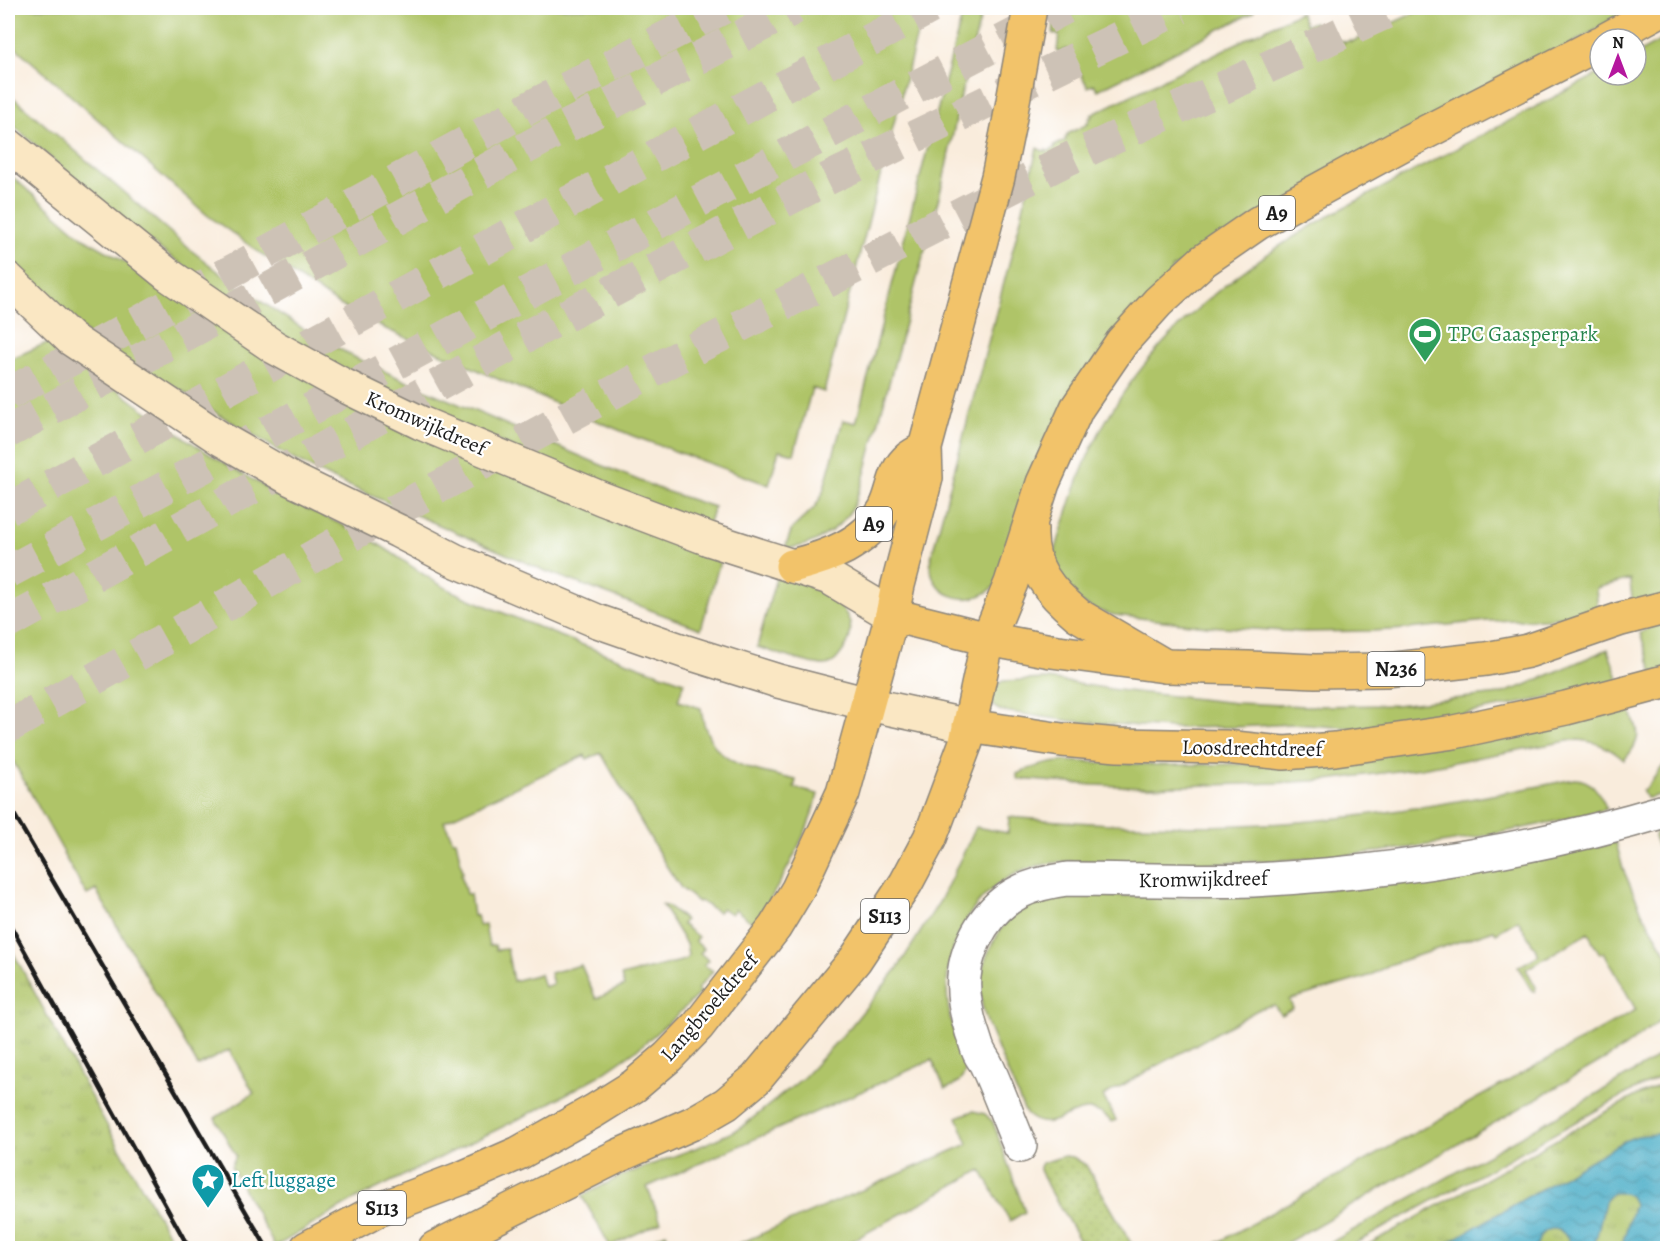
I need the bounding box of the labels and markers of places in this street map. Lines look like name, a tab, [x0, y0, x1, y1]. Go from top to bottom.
sports icon: TPC Gaasperpark	[1407, 316, 1443, 363]
place label: TPC Gaasperpark	[1448, 320, 1599, 348]
place icon: Left luggage	[190, 1162, 226, 1209]
place label: Left luggage	[231, 1166, 336, 1194]

